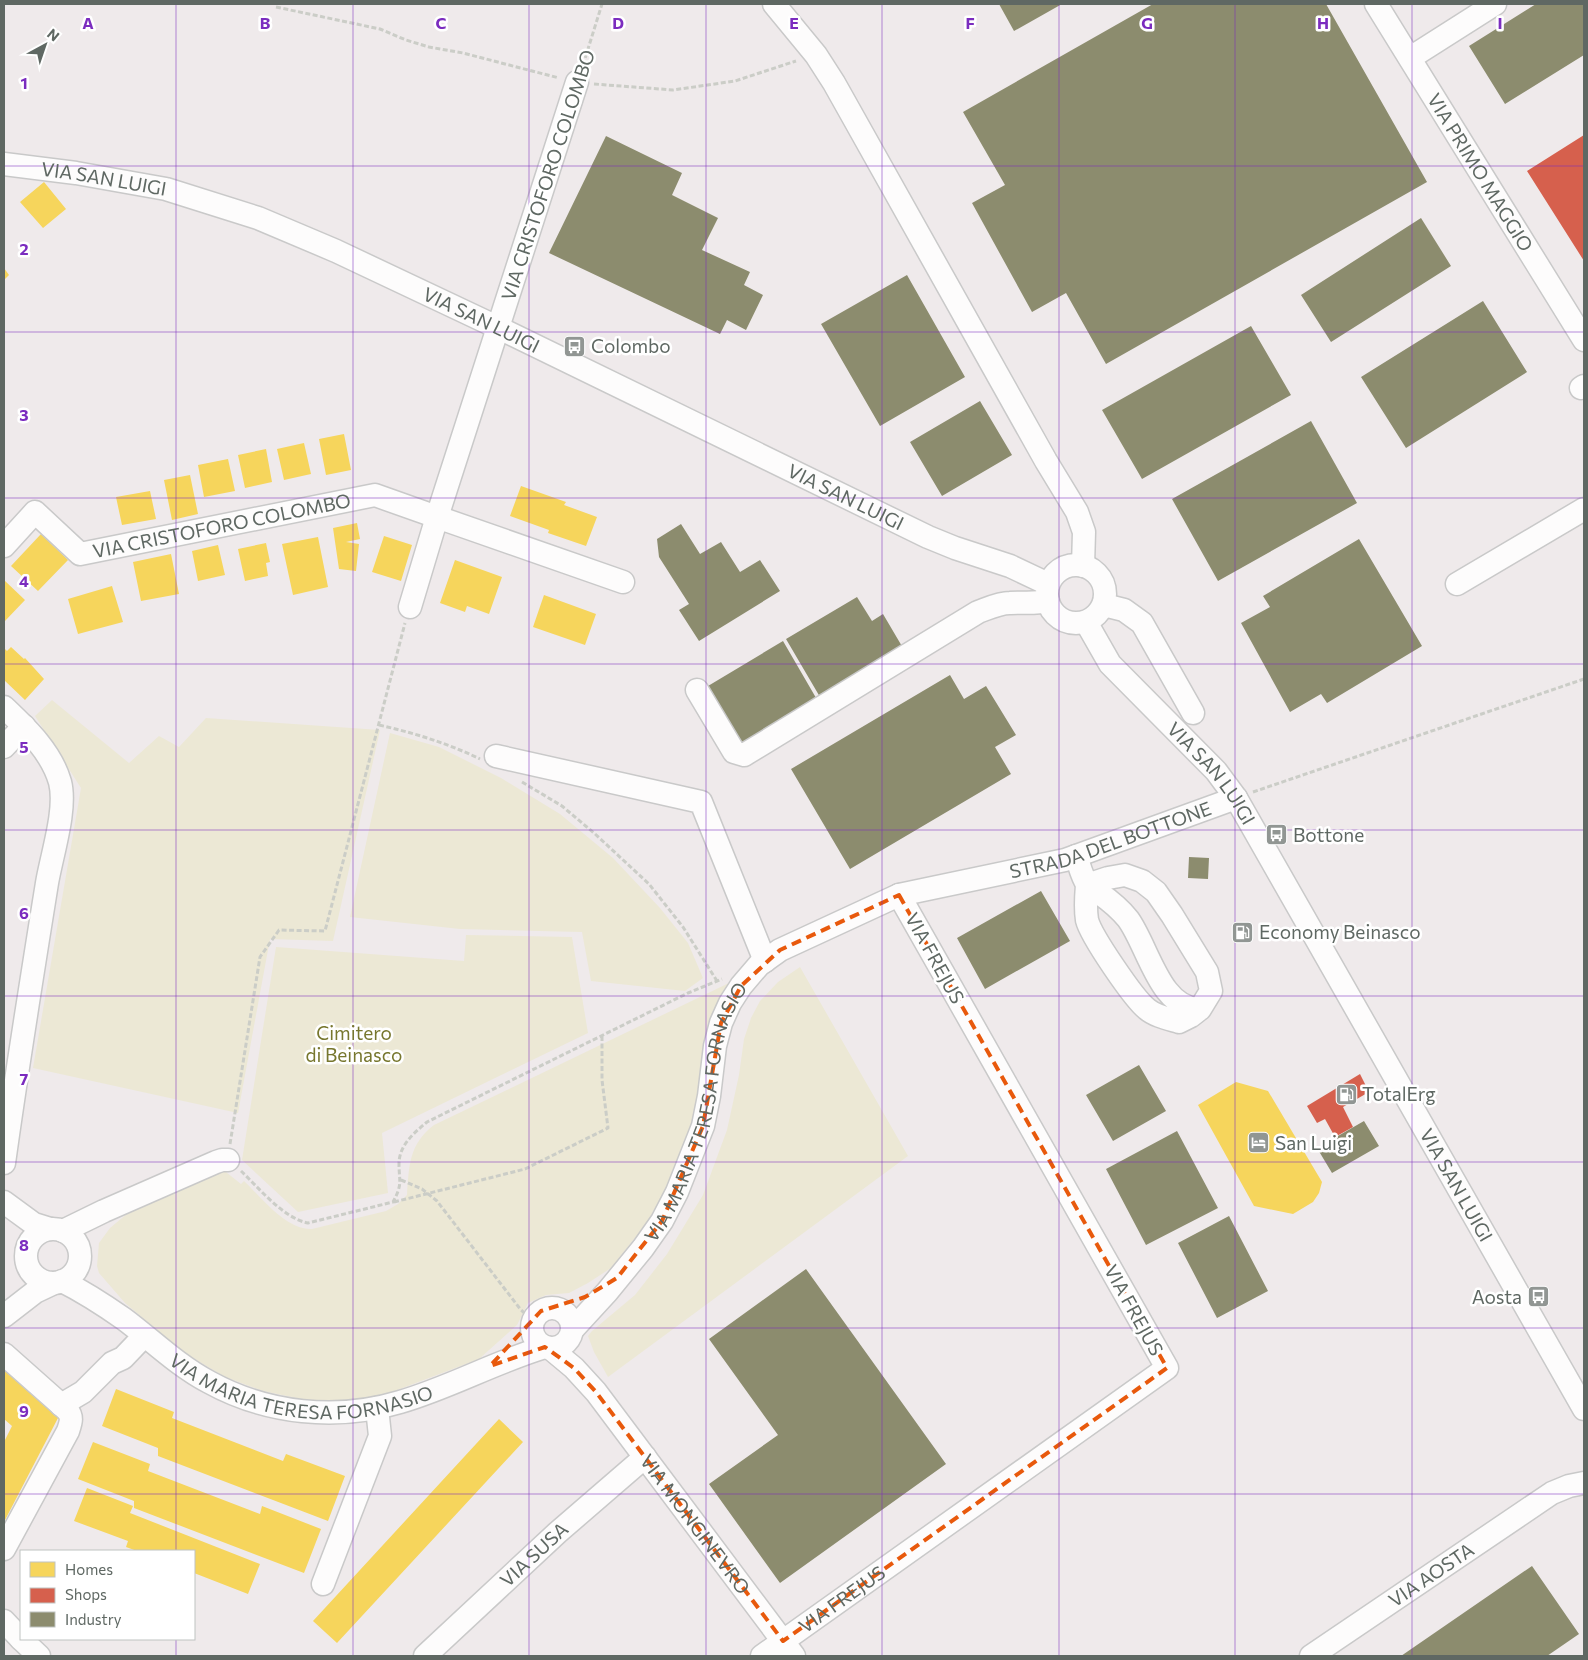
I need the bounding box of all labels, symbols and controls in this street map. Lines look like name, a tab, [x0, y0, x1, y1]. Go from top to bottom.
text: A	[82, 13, 94, 32]
text: B	[260, 13, 271, 32]
text: C	[436, 13, 447, 32]
text: D	[612, 13, 624, 32]
text: E	[789, 13, 799, 32]
text: F	[965, 13, 975, 32]
text: G	[1141, 13, 1153, 32]
text: H	[1317, 13, 1329, 32]
text: I	[1497, 13, 1503, 32]
north arrow	[20, 20, 70, 70]
text: N	[44, 25, 63, 45]
street label: VIA CRISTOFORO COLOMBO	[496, 47, 599, 303]
text: 1	[20, 73, 28, 92]
street label: VIA PRIMO MAGGIO	[1423, 89, 1538, 255]
street label: VIA SAN LUIGI	[40, 157, 168, 200]
text: 2	[19, 239, 29, 258]
street label: VIA SAN LUIGI	[420, 282, 544, 357]
bus stop icon: Colombo	[563, 334, 587, 358]
place label: Colombo	[591, 334, 671, 357]
text: 3	[19, 405, 29, 424]
street label: VIA SAN LUIGI	[784, 458, 908, 534]
street label: VIA CRISTOFORO COLOMBO	[91, 488, 352, 562]
text: 4	[19, 571, 29, 590]
street label: VIA SAN LUIGI	[1163, 717, 1261, 828]
text: 5	[19, 737, 29, 756]
street label: STRADA DEL BOTTONE	[1007, 796, 1214, 882]
bus stop icon: Bottone	[1265, 823, 1289, 847]
place label: Bottone	[1293, 823, 1364, 846]
text: 6	[19, 903, 29, 922]
street label: VIA FREJUS	[901, 908, 970, 1007]
fuel station icon: Economy Beinasco	[1231, 920, 1255, 944]
place label: Economy Beinasco	[1259, 920, 1420, 943]
street label: VIA MARIA TERESA FORNASIO	[639, 978, 751, 1246]
park label: Cimitero di Beinasco	[306, 1021, 402, 1066]
text: 7	[20, 1069, 29, 1088]
fuel station icon: TotalErg	[1334, 1082, 1358, 1106]
place label: TotalErg	[1362, 1082, 1436, 1105]
street label: VIA SAN LUIGI	[1416, 1124, 1498, 1245]
hotel icon: San Luigi	[1247, 1131, 1271, 1155]
place label: San Luigi	[1275, 1131, 1352, 1154]
text: 8	[19, 1235, 29, 1254]
street label: VIA FREJUS	[1100, 1260, 1169, 1359]
place label: Aosta	[1472, 1285, 1522, 1308]
bus stop icon: Aosta	[1526, 1285, 1550, 1309]
street label: VIA MARIA TERESA FORNASIO	[165, 1348, 436, 1424]
text: 9	[19, 1401, 29, 1420]
street label: VIA MONGINEVRO	[636, 1449, 755, 1598]
street label: VIA SUSA	[495, 1517, 572, 1591]
street label: VIA AOSTA	[1384, 1537, 1478, 1611]
legend	[20, 1550, 195, 1640]
text: Homes	[65, 1560, 113, 1578]
street label: VIA FREJUS	[794, 1560, 889, 1637]
text: Shops	[65, 1585, 107, 1603]
text: Industry	[65, 1610, 122, 1628]

